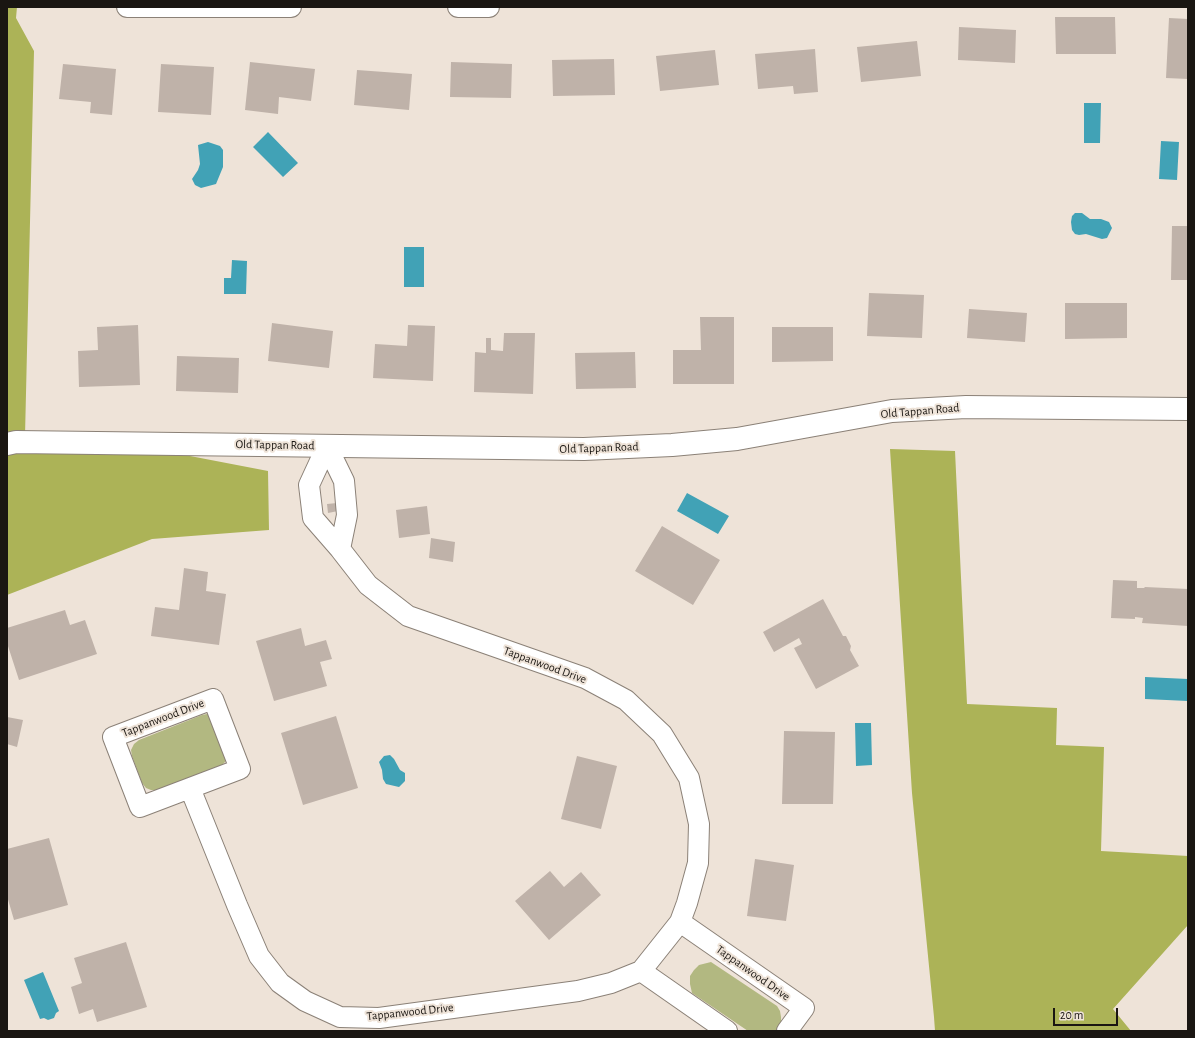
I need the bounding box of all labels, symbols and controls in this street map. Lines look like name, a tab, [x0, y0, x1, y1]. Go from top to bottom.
street label: Old Tappan Road	[880, 400, 960, 422]
street label: Old Tappan Road	[235, 437, 315, 453]
street label: Old Tappan Road	[559, 439, 639, 457]
street label: Tappanwood Drive	[502, 643, 588, 687]
street label: Tappanwood Drive	[120, 696, 206, 740]
street label: Tappanwood Drive	[713, 942, 793, 1004]
street label: Tappanwood Drive	[366, 1000, 454, 1024]
scale bar	[1055, 1000, 1120, 1026]
text: 20 m	[1060, 1009, 1083, 1021]

